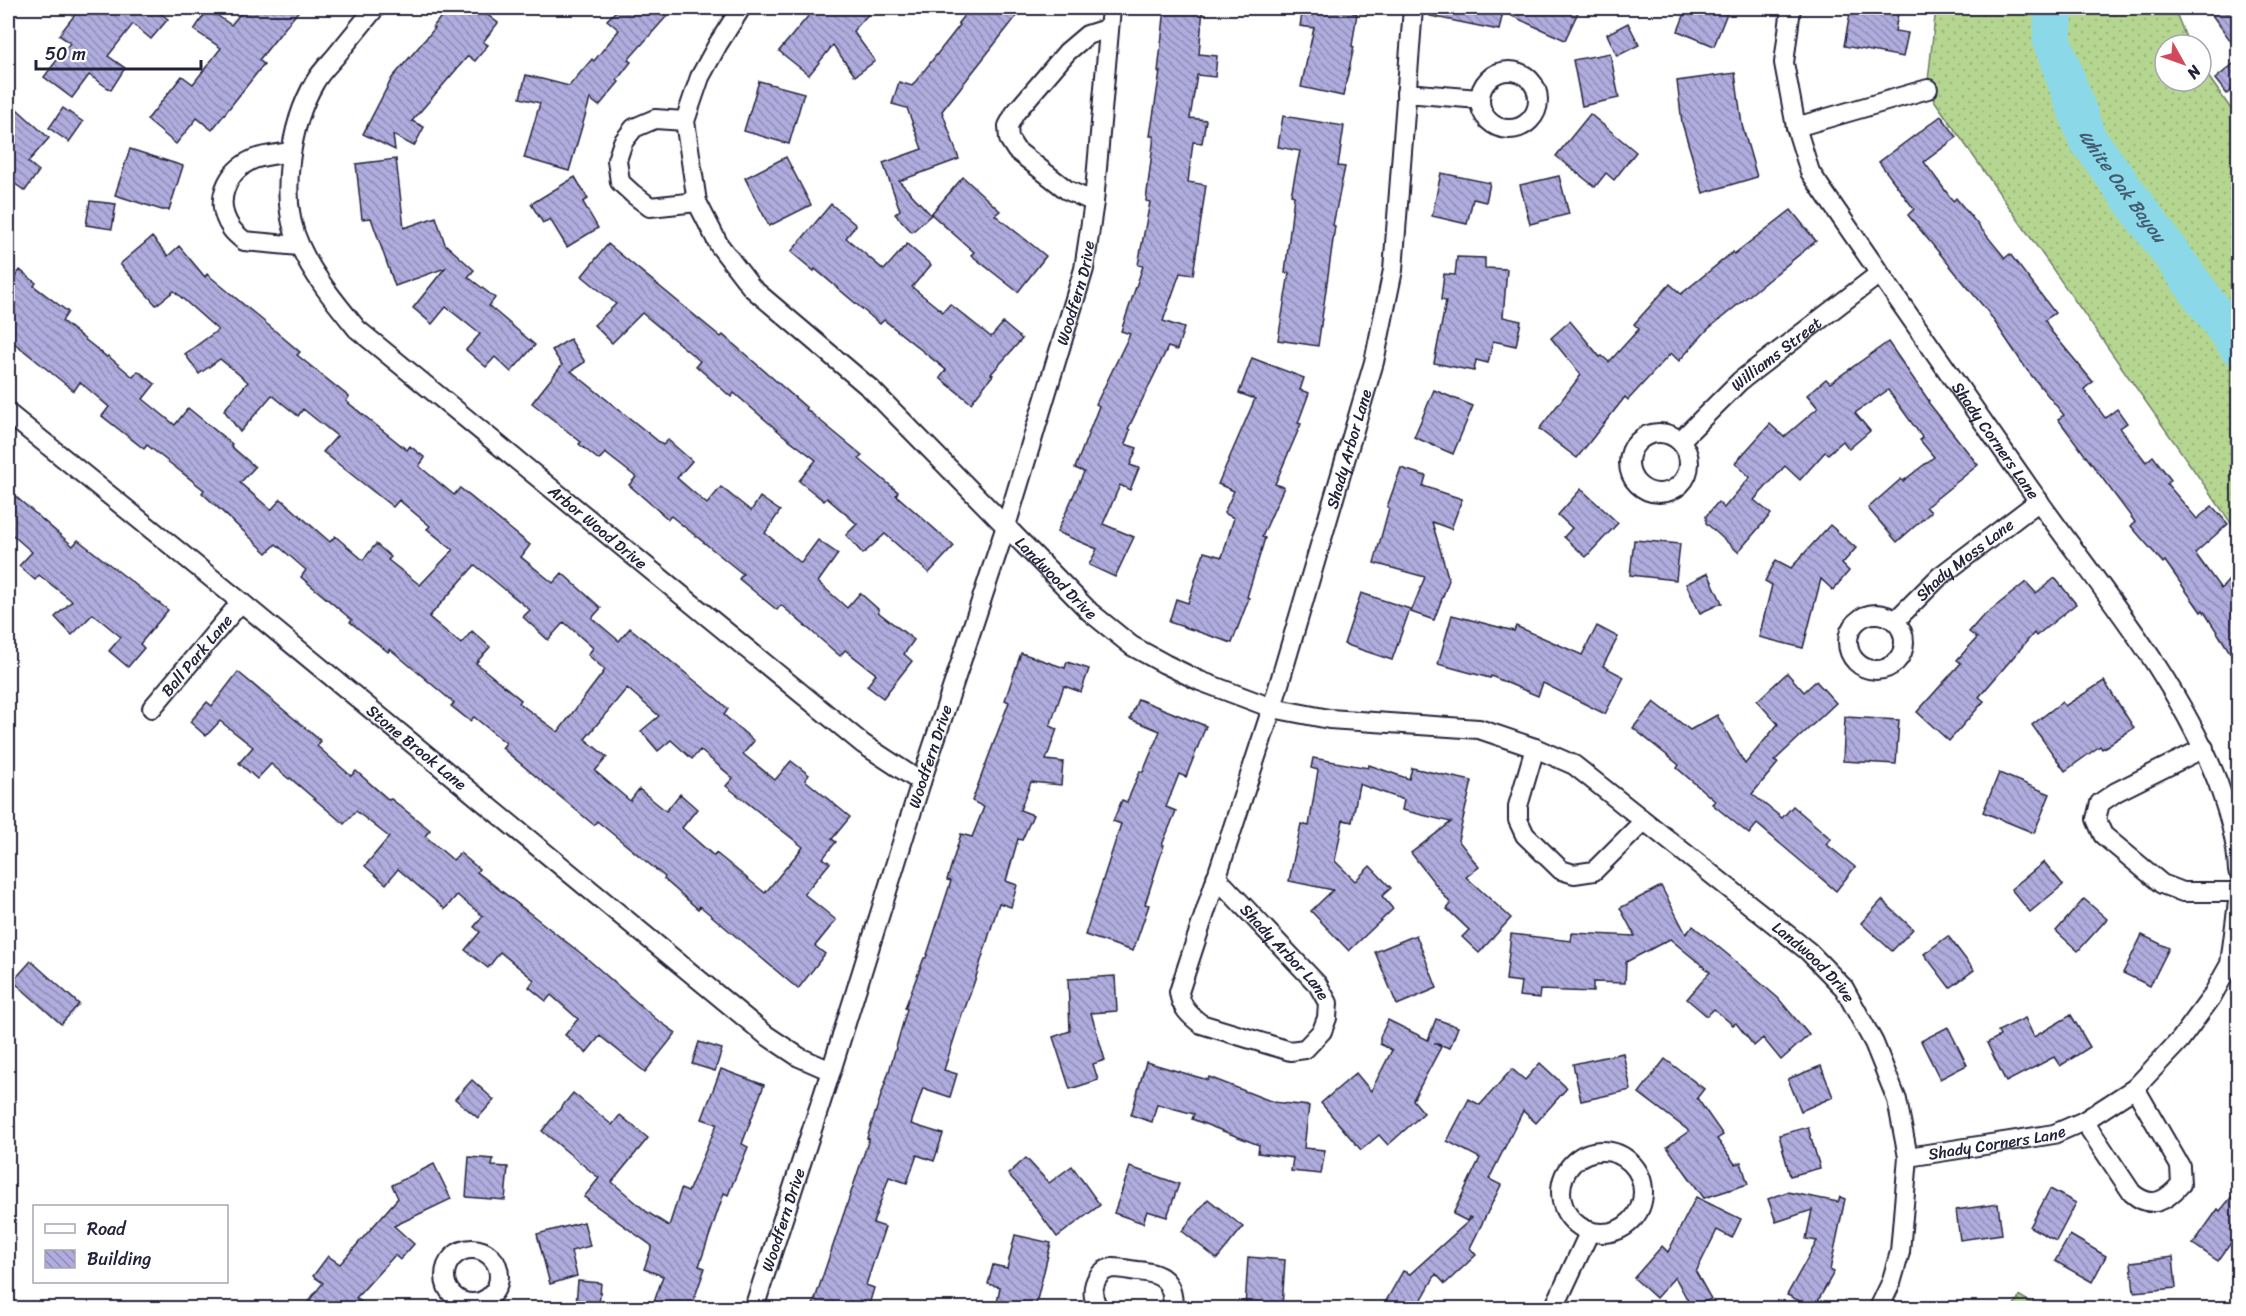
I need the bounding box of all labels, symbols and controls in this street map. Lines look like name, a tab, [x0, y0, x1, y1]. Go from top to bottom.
scale bar	[36, 33, 201, 71]
north arrow	[2153, 33, 2213, 93]
text: 50 m	[45, 38, 86, 70]
text: N	[2179, 58, 2209, 87]
water label: White Oak Bayou	[2070, 126, 2176, 252]
street label: Woodfern Drive	[1047, 239, 1103, 349]
street label: Williams Street	[1723, 309, 1828, 398]
street label: Shady Corners Lane	[1944, 375, 2048, 505]
street label: Shady Arbor Lane	[1317, 385, 1380, 512]
street label: Arbor Wood Drive	[541, 476, 654, 576]
street label: Shady Moss Lane	[1908, 510, 2020, 608]
street label: Landwood Drive	[1008, 529, 1104, 627]
street label: Ball Park Lane	[153, 607, 240, 703]
street label: Stone Brook Lane	[360, 697, 474, 798]
street label: Woodfern Drive	[899, 701, 960, 812]
street label: Shady Arbor Lane	[1233, 896, 1338, 1006]
street label: Landwood Drive	[1766, 913, 1864, 1008]
street label: Shady Corners Lane	[1926, 1116, 2070, 1168]
street label: Woodfern Drive	[752, 1164, 813, 1275]
legend	[33, 1205, 228, 1283]
text: Road	[87, 1213, 127, 1245]
text: Building	[87, 1243, 151, 1275]

